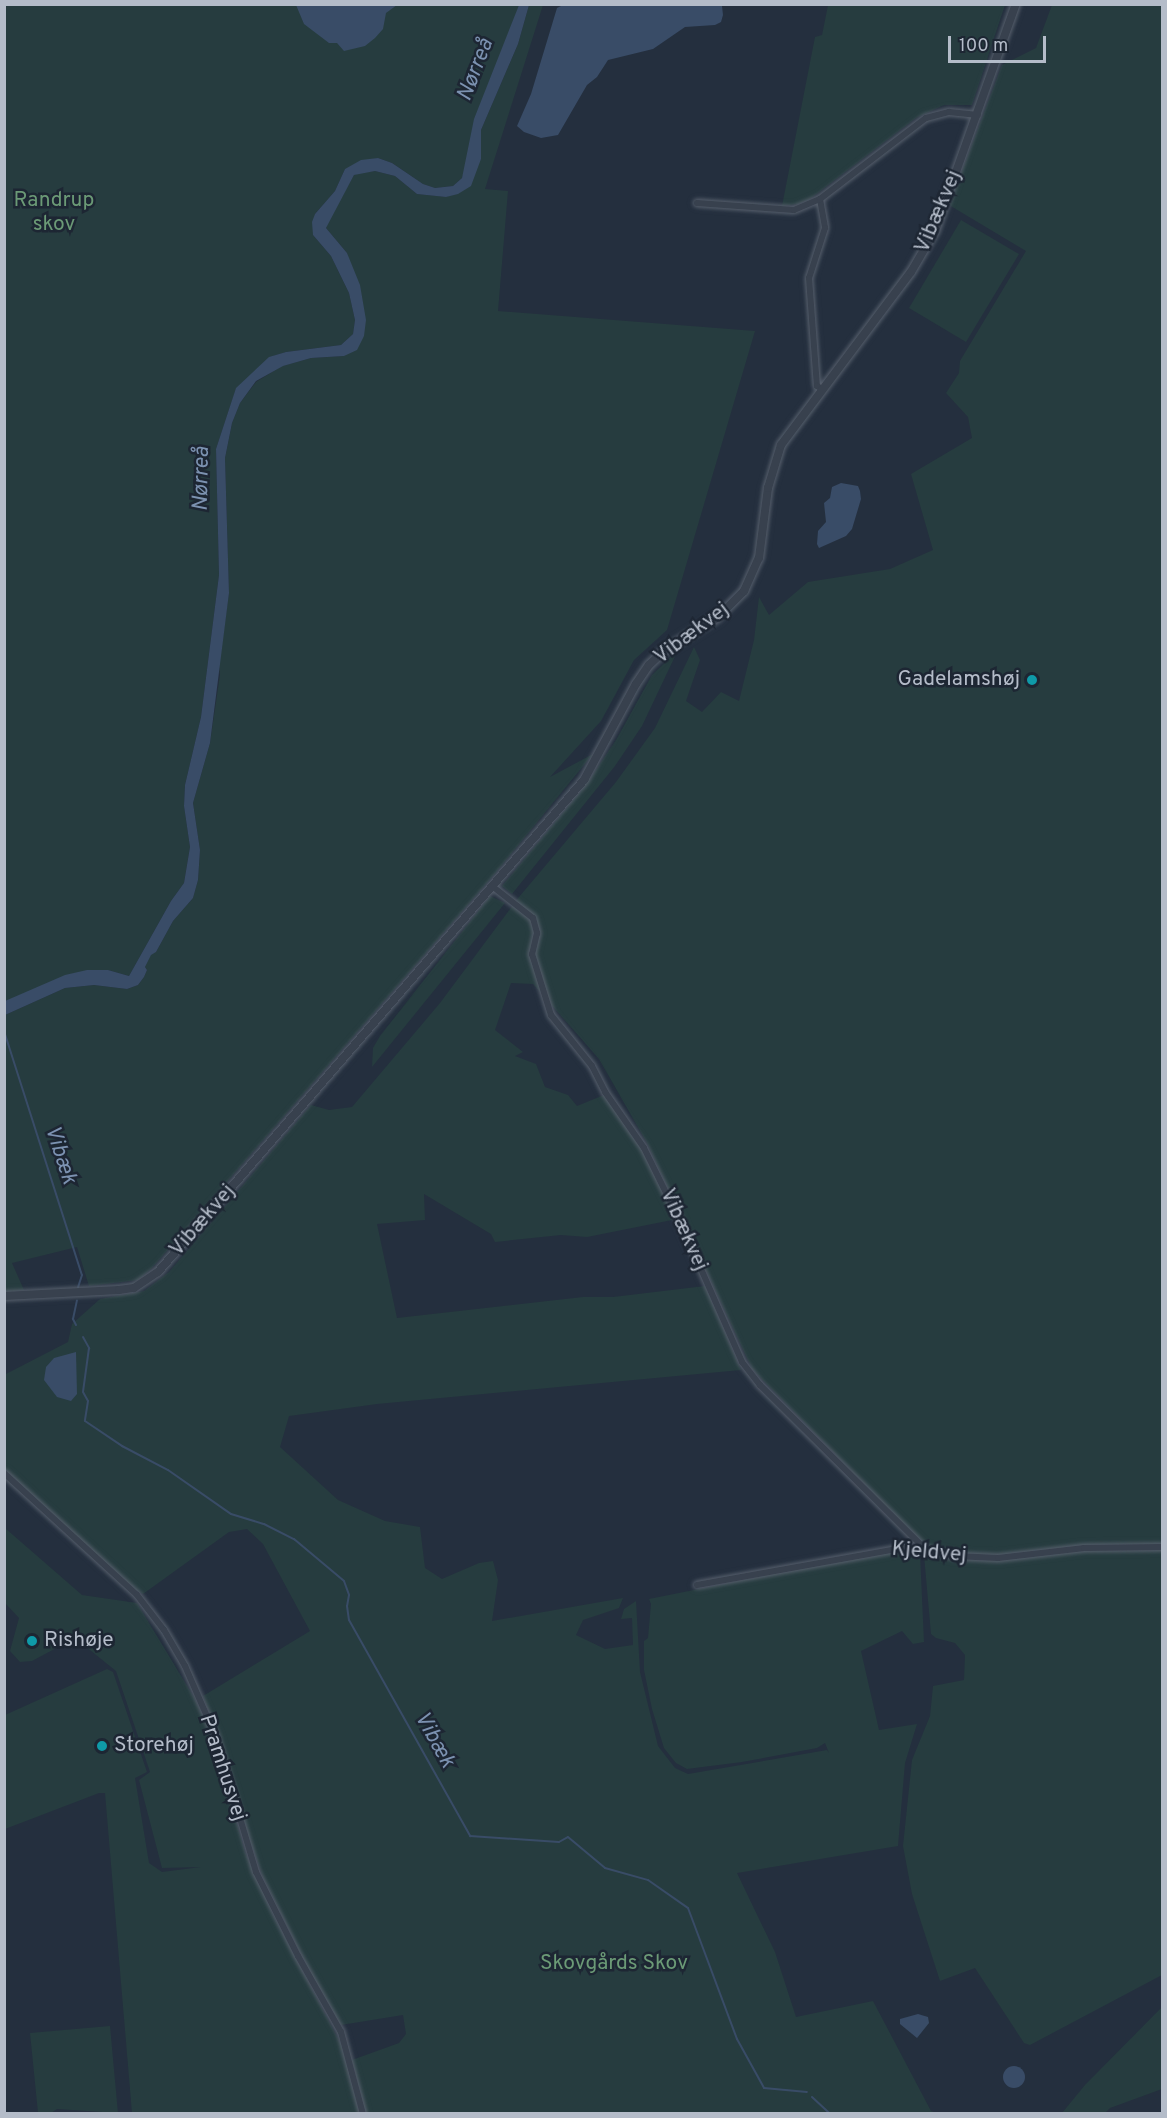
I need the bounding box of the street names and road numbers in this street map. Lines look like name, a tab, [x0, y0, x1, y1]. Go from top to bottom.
street label: Vibækvej	[910, 167, 968, 257]
street label: Vibækvej	[650, 598, 734, 670]
street label: Vibækvej	[165, 1180, 241, 1262]
street label: Vibækvej	[654, 1185, 712, 1275]
street label: Kjeldvej	[891, 1537, 967, 1569]
street label: Pramhusvej	[193, 1712, 251, 1824]

